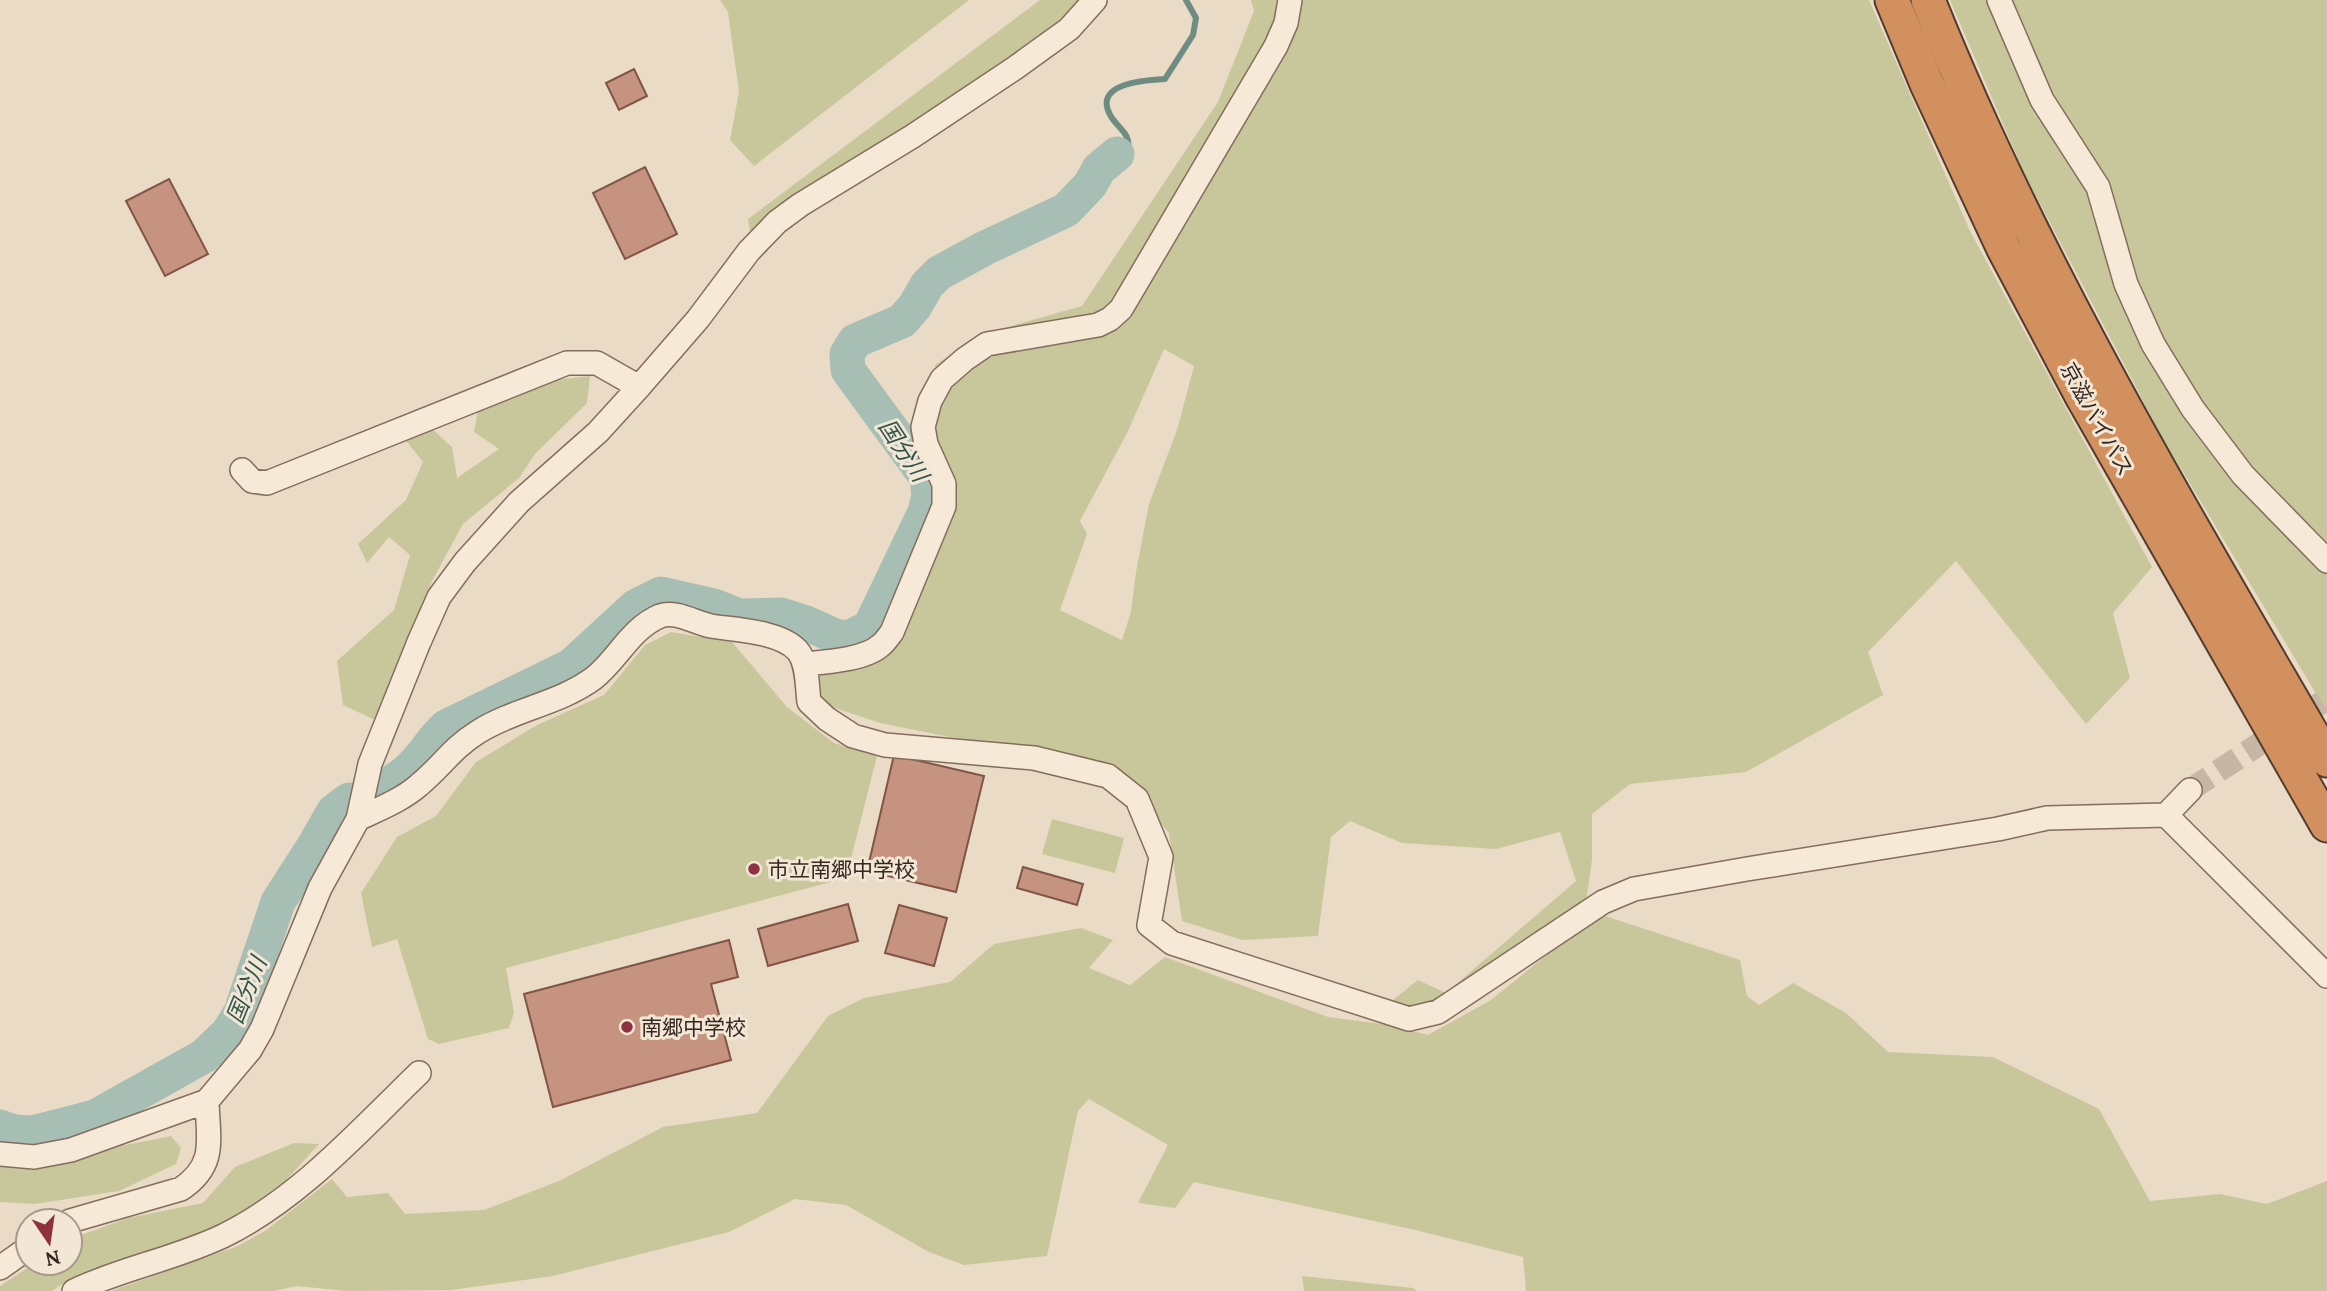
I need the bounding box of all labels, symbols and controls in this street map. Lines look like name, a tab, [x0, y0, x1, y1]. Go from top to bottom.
street label: 京滋バイパス	[2055, 358, 2139, 480]
water label: 国分川	[873, 413, 937, 489]
place label: 市立南郷中学校	[768, 856, 915, 883]
marker: 市立南郷中学校	[746, 861, 762, 877]
water label: 国分川	[220, 950, 273, 1027]
place label: 南郷中学校	[641, 1014, 746, 1041]
marker: 南郷中学校	[619, 1019, 635, 1035]
north arrow	[14, 1207, 84, 1277]
text: N	[43, 1245, 63, 1272]

